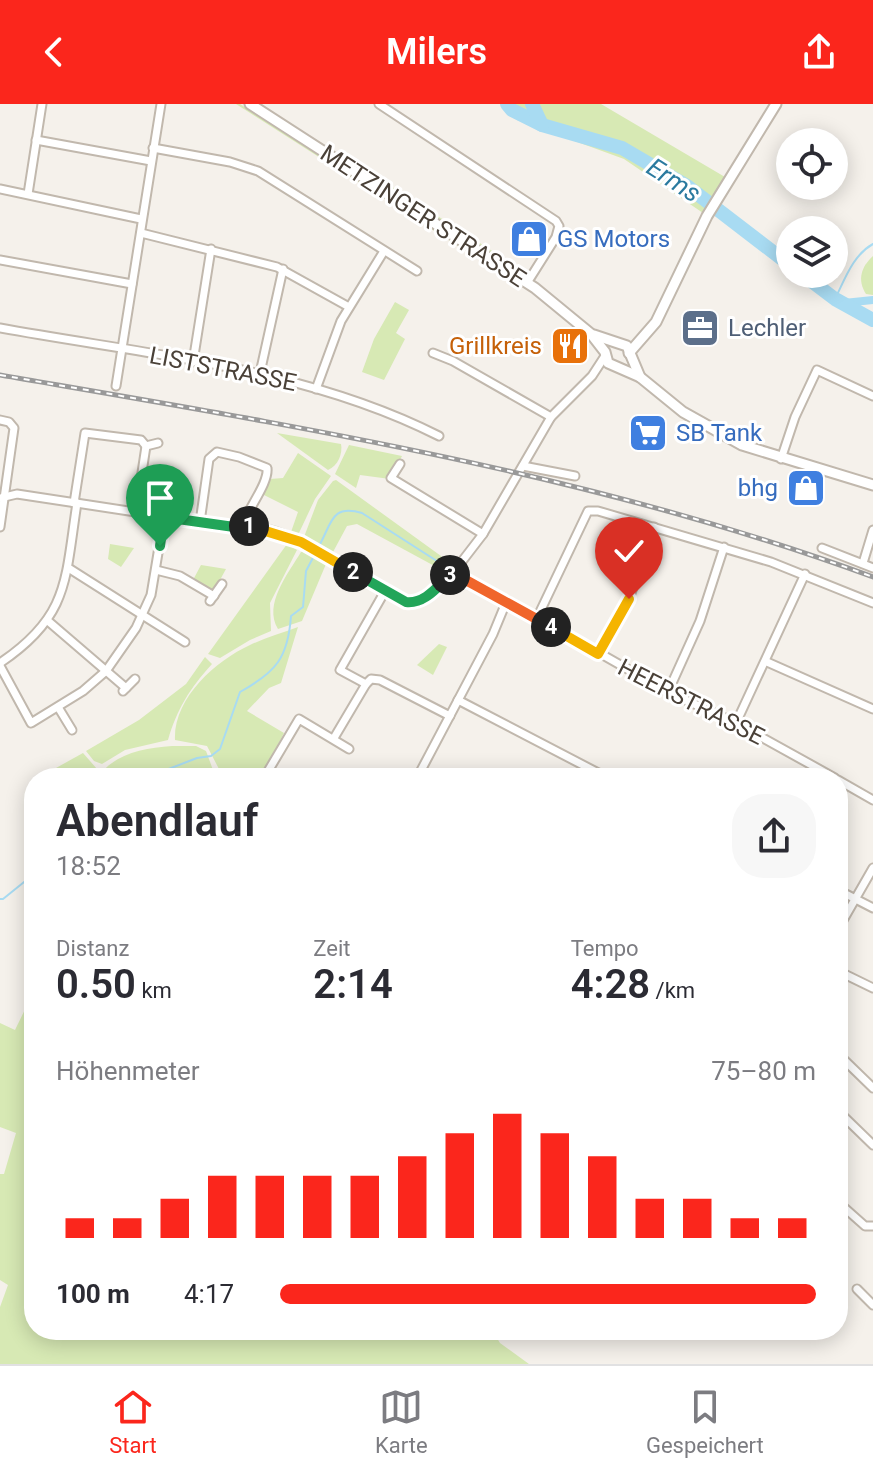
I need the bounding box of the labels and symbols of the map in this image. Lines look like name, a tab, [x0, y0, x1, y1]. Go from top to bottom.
street label: METZINGER STRASSE	[315, 139, 531, 293]
water label: Erms	[642, 152, 706, 208]
shop icon: GS Motors	[508, 218, 550, 260]
place label: GS Motors	[557, 225, 670, 253]
office icon: Lechler	[679, 307, 721, 349]
place label: Lechler	[728, 314, 806, 342]
restaurant icon: Grillkreis	[549, 325, 591, 367]
place label: Grillkreis	[449, 332, 542, 360]
street label: LISTSTRASSE	[147, 341, 299, 397]
supermarket icon: SB Tank	[627, 412, 669, 454]
place label: SB Tank	[676, 419, 763, 447]
pin	[126, 464, 194, 546]
shop icon: bhg	[785, 467, 827, 509]
place label: bhg	[738, 474, 778, 502]
pin: 1	[229, 506, 269, 546]
pin	[595, 517, 663, 599]
pin: 2	[333, 552, 373, 592]
pin: 3	[430, 555, 470, 595]
pin: 4	[531, 607, 571, 647]
street label: HEERSTRASSE	[613, 653, 769, 751]

